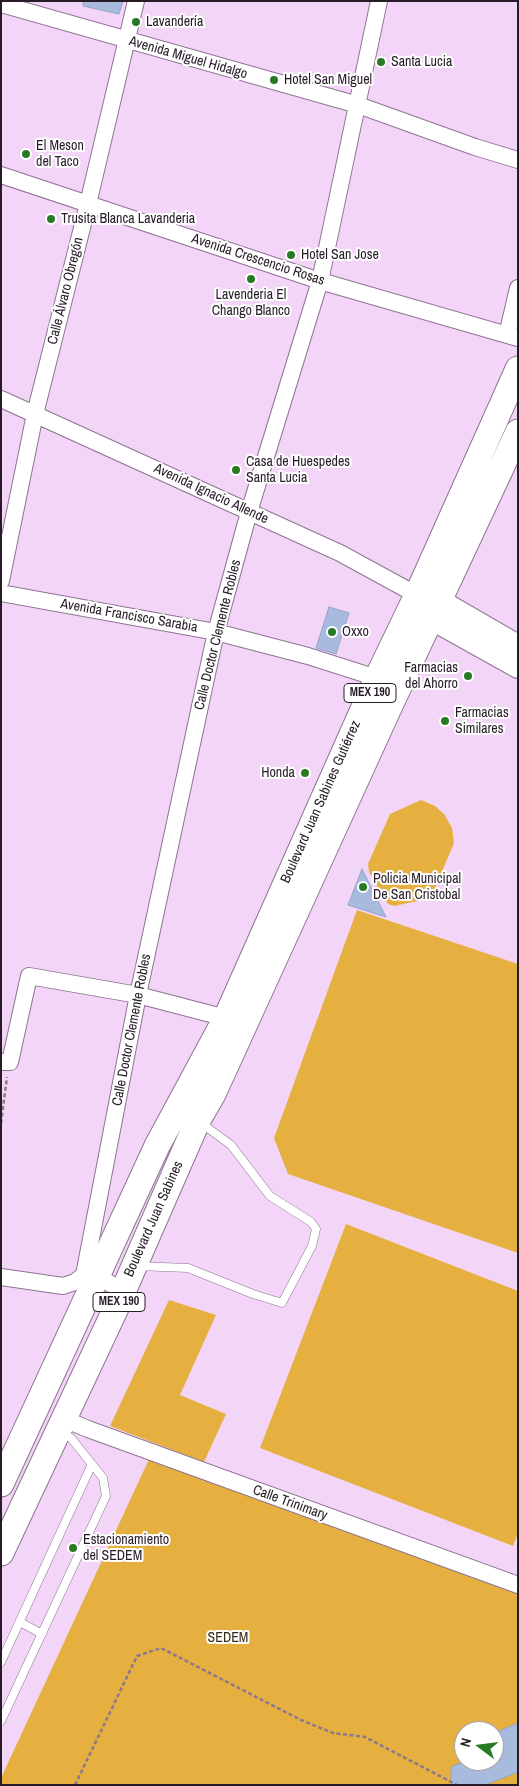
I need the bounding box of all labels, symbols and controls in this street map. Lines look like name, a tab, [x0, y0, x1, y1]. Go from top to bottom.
place label: Lavandería	[146, 14, 203, 30]
marker: Lavandería	[130, 16, 142, 28]
street label: Avenida Miguel Hidalgo	[127, 33, 249, 83]
place label: Santa Lucia	[391, 54, 452, 70]
marker: Santa Lucia	[375, 56, 387, 68]
place label: Hotel San Miguel	[284, 72, 372, 88]
marker: Hotel San Miguel	[268, 74, 280, 86]
place label: El Meson del Taco	[36, 138, 84, 170]
marker: El Meson del Taco	[20, 148, 32, 160]
place label: Trusita Blanca Lavanderia	[61, 211, 195, 227]
marker: Trusita Blanca Lavanderia	[45, 213, 57, 225]
street label: Avenida Crescencio Rosas	[189, 231, 327, 289]
street label: Calle Álvaro Obregón	[45, 236, 87, 346]
place label: Hotel San Jose	[301, 247, 379, 263]
marker: Hotel San Jose	[285, 249, 297, 261]
marker: Lavenderia El Chango Blanco	[245, 273, 257, 285]
place label: Lavenderia El Chango Blanco	[212, 287, 290, 320]
place label: Casa de Huespedes Santa Lucia	[246, 454, 350, 487]
street label: Avenida Ignacio Allende	[151, 460, 271, 528]
marker: Casa de Huespedes Santa Lucia	[230, 464, 242, 476]
street label: Calle Doctor Clemente Robles	[191, 558, 245, 712]
street label: Avenida Francisco Sarabia	[59, 596, 199, 636]
place label: Oxxo	[342, 624, 369, 640]
marker: Oxxo	[326, 626, 338, 638]
place label: Farmacias del Ahorro	[404, 660, 458, 692]
marker: Farmacias del Ahorro	[462, 670, 474, 682]
road number: MEX 190	[344, 684, 396, 702]
place label: Farmacias Similares	[455, 705, 509, 738]
marker: Farmacias Similares	[439, 715, 451, 727]
street label: Boulevard Juan Sabines Gutiérrez	[278, 718, 364, 886]
place label: Honda	[261, 765, 295, 781]
marker: Honda	[299, 767, 311, 779]
place label: Policia Municipal De San Cristobal	[373, 871, 461, 904]
marker: Policia Municipal De San Cristobal	[357, 881, 369, 893]
street label: Calle Doctor Clemente Robles	[109, 953, 155, 1107]
street label: Boulevard Juan Sabines	[121, 1158, 187, 1280]
road number: MEX 190	[93, 1292, 145, 1311]
street label: Calle Trinimary	[250, 1482, 330, 1524]
place label: Estacionamiento del SEDEM	[83, 1532, 169, 1564]
marker: Estacionamiento del SEDEM	[67, 1542, 79, 1554]
park label: SEDEM	[208, 1630, 248, 1646]
north arrow	[454, 1721, 504, 1771]
text: N	[456, 1736, 475, 1749]

